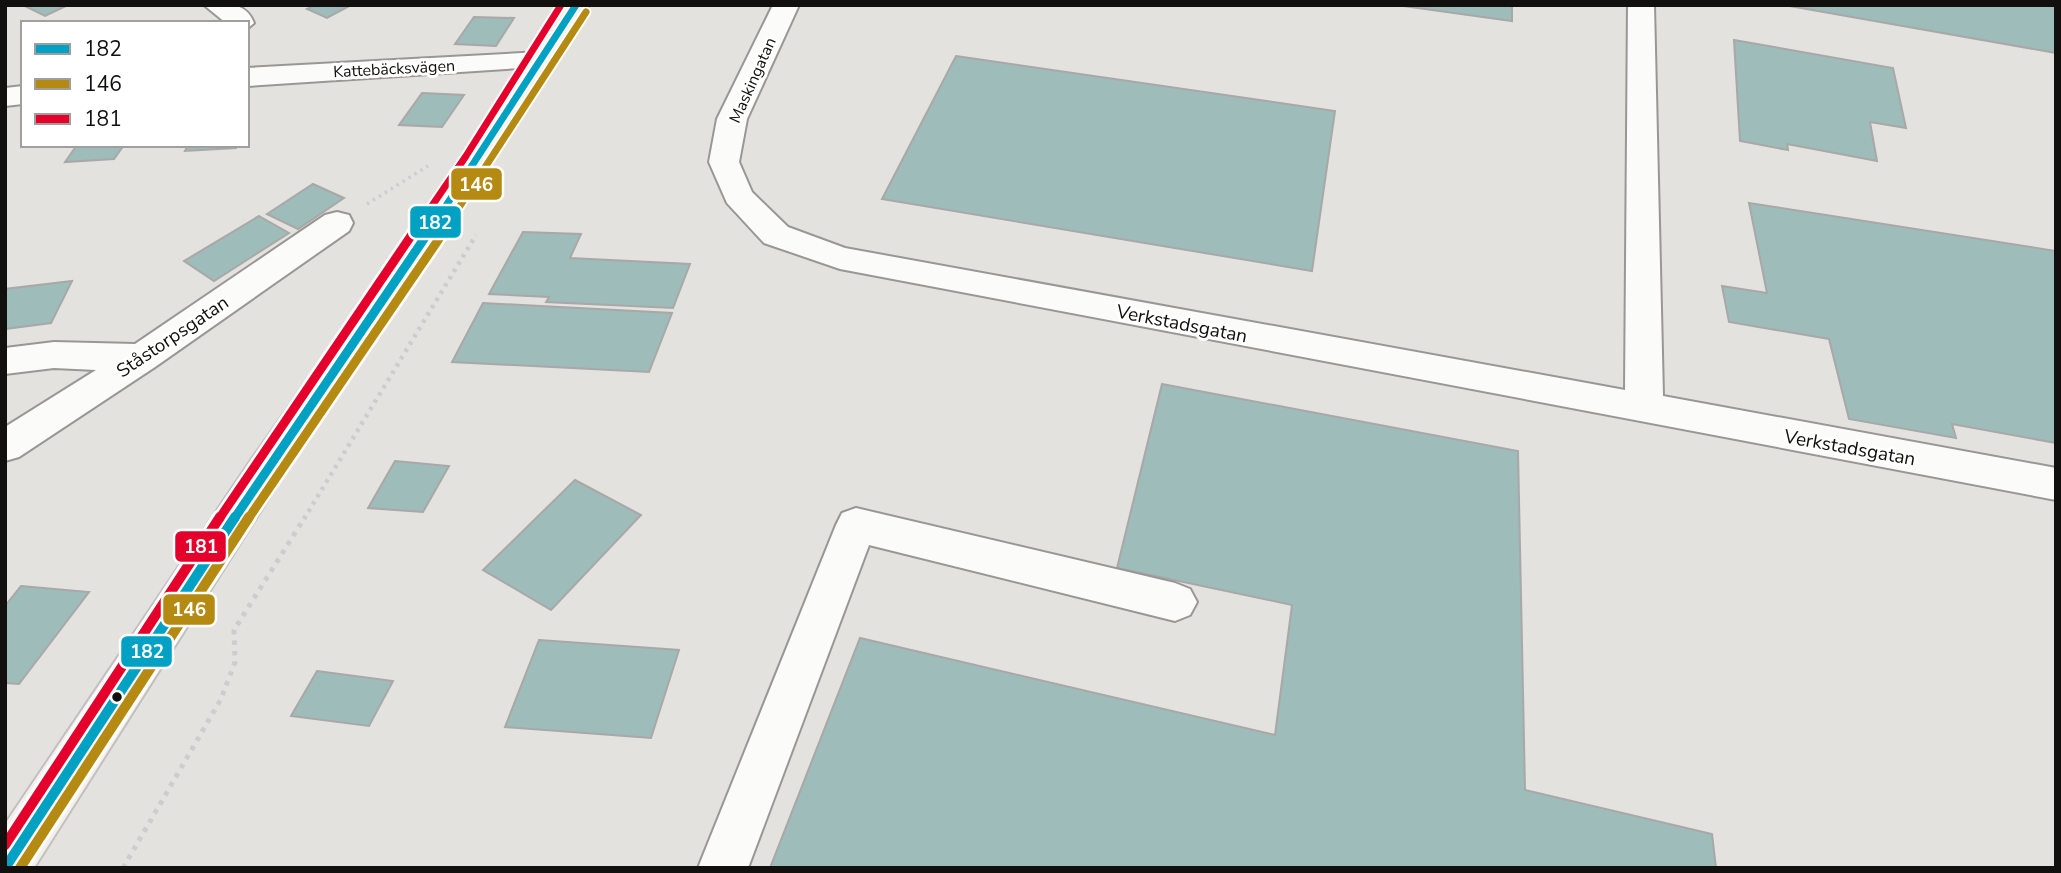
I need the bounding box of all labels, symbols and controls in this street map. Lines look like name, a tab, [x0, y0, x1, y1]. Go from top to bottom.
legend	[21, 21, 248, 147]
street label: Maskingatan	[724, 34, 782, 127]
text: 182	[84, 35, 122, 63]
street label: Kattebäcksvägen	[333, 55, 456, 83]
text: 146	[84, 70, 122, 98]
text: 181	[84, 105, 122, 133]
line badge: 146	[450, 167, 503, 201]
text: 146	[459, 172, 493, 198]
line badge: 182	[409, 205, 462, 239]
text: 182	[418, 210, 452, 236]
street label: Ståstorpsgatan	[111, 290, 234, 384]
street label: Verkstadsgatan	[1113, 298, 1250, 349]
street label: Verkstadsgatan	[1781, 423, 1918, 472]
line badge: 181	[174, 530, 227, 563]
text: 181	[184, 534, 218, 560]
line badge: 146	[162, 593, 216, 626]
text: 146	[172, 597, 206, 623]
line badge: 182	[120, 635, 173, 668]
text: 182	[130, 639, 164, 665]
unlabelled marker	[110, 690, 124, 704]

